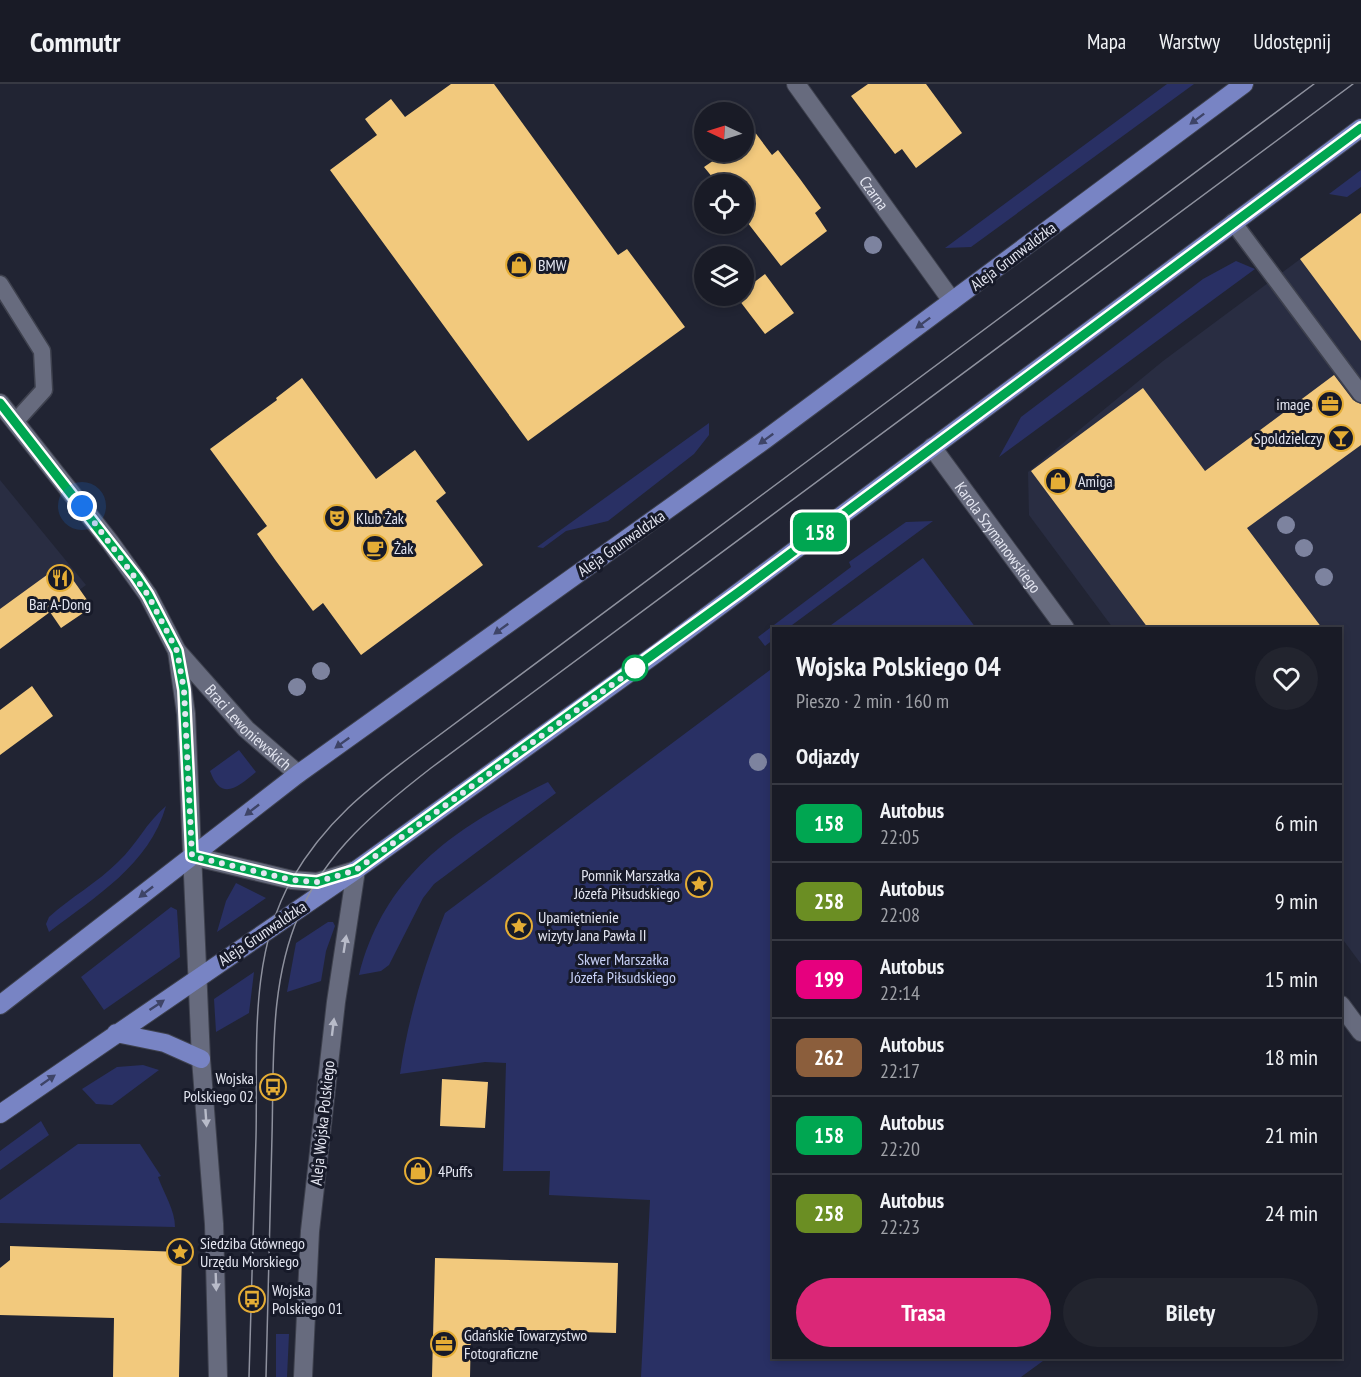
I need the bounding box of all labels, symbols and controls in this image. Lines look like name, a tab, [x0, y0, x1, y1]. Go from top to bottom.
text: Commutr	[30, 23, 120, 60]
text: Mapa	[1087, 28, 1126, 55]
text: Warstwy	[1159, 28, 1220, 55]
text: Udostępnij	[1253, 28, 1331, 55]
north arrow	[694, 102, 754, 162]
map controls	[694, 102, 754, 306]
one-way arrow	[1190, 113, 1206, 125]
street label: Czarna	[855, 172, 893, 214]
button: locate	[694, 174, 754, 234]
street label: Aleja Grunwaldzka	[966, 217, 1060, 295]
button: layers	[694, 246, 754, 306]
shop icon: BMW	[504, 250, 534, 280]
place label: BMW	[538, 255, 567, 275]
one-way arrow	[915, 317, 931, 329]
office icon: image	[1315, 389, 1345, 419]
place label: image	[1276, 394, 1310, 414]
bar icon: Spoldzielczy	[1326, 423, 1356, 453]
place label: Spoldzielczy	[1254, 428, 1322, 448]
one-way arrow	[759, 433, 775, 445]
shop icon: Amiga	[1043, 466, 1073, 496]
place label: Amiga	[1078, 471, 1113, 491]
street label: Karola Szymanowskiego	[951, 478, 1046, 597]
your location	[67, 491, 97, 521]
theatre icon: Klub Żak	[322, 503, 352, 533]
street label: Aleja Grunwaldzka	[573, 505, 669, 581]
place label: Klub Żak	[356, 508, 405, 528]
line badge: 158	[786, 512, 854, 552]
text: 158	[805, 519, 835, 546]
cafe icon: Żak	[360, 533, 390, 563]
place label: Żak	[394, 538, 414, 558]
restaurant icon: Bar A-Dong	[45, 563, 75, 593]
place label: Bar A-Dong	[29, 594, 91, 614]
one-way arrow	[493, 623, 509, 635]
text: Wojska Polskiego 04	[796, 647, 1001, 684]
button: heart	[1255, 647, 1318, 710]
unlabelled marker	[622, 655, 648, 681]
street label: Braci Lewoniewskich	[201, 680, 296, 774]
text: Pieszo · 2 min · 160 m	[796, 688, 949, 714]
one-way arrow	[335, 736, 350, 748]
text: Odjazdy	[796, 742, 859, 770]
text: Autobus	[880, 796, 944, 824]
one-way arrow	[244, 803, 260, 816]
text: 6 min	[1275, 809, 1318, 837]
text: 158	[814, 810, 844, 837]
text: 22:05	[880, 824, 920, 850]
place label: Pomnik Marszałka Józefa Piłsudskiego	[573, 865, 680, 903]
place icon: Pomnik Marszałka Józefa Piłsudskiego	[684, 869, 714, 899]
text: Autobus	[880, 874, 944, 902]
one-way arrow	[138, 885, 154, 898]
text: 9 min	[1275, 887, 1318, 915]
text: 258	[814, 888, 844, 915]
street label: Aleja Grunwaldzka	[214, 896, 310, 970]
text: 22:08	[880, 902, 920, 928]
place label: Upamiętnienie wizyty Jana Pawła II	[538, 907, 647, 945]
place icon: Upamiętnienie wizyty Jana Pawła II	[504, 911, 534, 941]
one-way arrow	[340, 934, 349, 953]
park label: Skwer Marszałka Józefa Piłsudskiego	[569, 949, 676, 987]
text: Autobus	[880, 952, 944, 980]
text: 15 min	[1265, 965, 1318, 993]
text: 199	[814, 966, 844, 993]
text: 22:14	[880, 980, 920, 1006]
one-way arrow	[149, 999, 165, 1011]
one-way arrow	[328, 1017, 338, 1036]
text: Autobus	[880, 1030, 944, 1058]
text: 18 min	[1265, 1043, 1318, 1071]
text: 262	[814, 1044, 844, 1071]
text: 22:17	[880, 1058, 920, 1084]
street label: Aleja Wojska Polskiego	[305, 1059, 339, 1187]
place label: Wojska Polskiego 02	[183, 1068, 254, 1106]
bus stop icon: Wojska Polskiego 02	[258, 1072, 288, 1102]
one-way arrow	[39, 1074, 55, 1086]
one-way arrow	[201, 1108, 211, 1127]
text: Autobus	[880, 1108, 944, 1136]
text: 21 min	[1265, 1121, 1318, 1149]
text: 158	[814, 1122, 844, 1149]
text: 22:20	[880, 1136, 920, 1162]
shop icon: 4Puffs	[403, 1156, 433, 1186]
place label: 4Puffs	[438, 1161, 473, 1181]
text: Autobus	[880, 1186, 944, 1214]
text: 24 min	[1265, 1199, 1318, 1227]
text: 258	[814, 1200, 844, 1227]
text: 22:23	[880, 1214, 920, 1240]
place label: Siedziba Głównego Urzędu Morskiego	[200, 1233, 305, 1271]
place icon: Siedziba Głównego Urzędu Morskiego	[165, 1237, 195, 1267]
one-way arrow	[211, 1273, 220, 1292]
button: Trasa	[796, 1278, 1051, 1347]
button: Bilety	[1063, 1278, 1318, 1347]
place label: Wojska Polskiego 01	[272, 1280, 343, 1318]
bus stop icon: Wojska Polskiego 01	[237, 1284, 267, 1314]
place label: Gdańskie Towarzystwo Fotograficzne	[464, 1325, 587, 1363]
office icon: Gdańskie Towarzystwo Fotograficzne	[429, 1329, 459, 1359]

